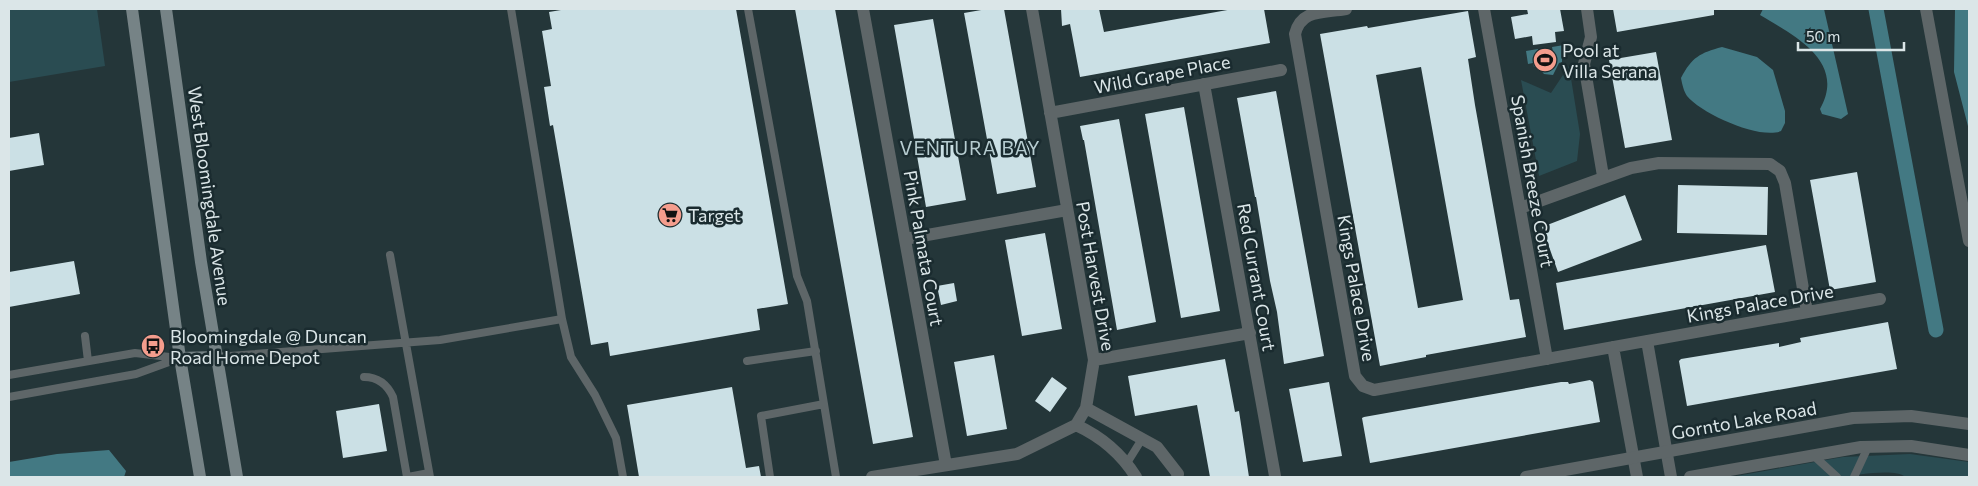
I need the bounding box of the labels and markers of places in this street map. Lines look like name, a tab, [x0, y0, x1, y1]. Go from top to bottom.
place label: Pool at Villa Serana	[1562, 39, 1657, 82]
sports icon: Pool at Villa Serana	[1532, 47, 1558, 73]
supermarket icon: Target	[657, 202, 683, 228]
place label: Target	[688, 204, 741, 226]
place label: Bloomingdale @ Duncan Road Home Depot	[170, 325, 367, 368]
bus stop icon: Bloomingdale @ Duncan Road Home Depot	[140, 333, 166, 359]

